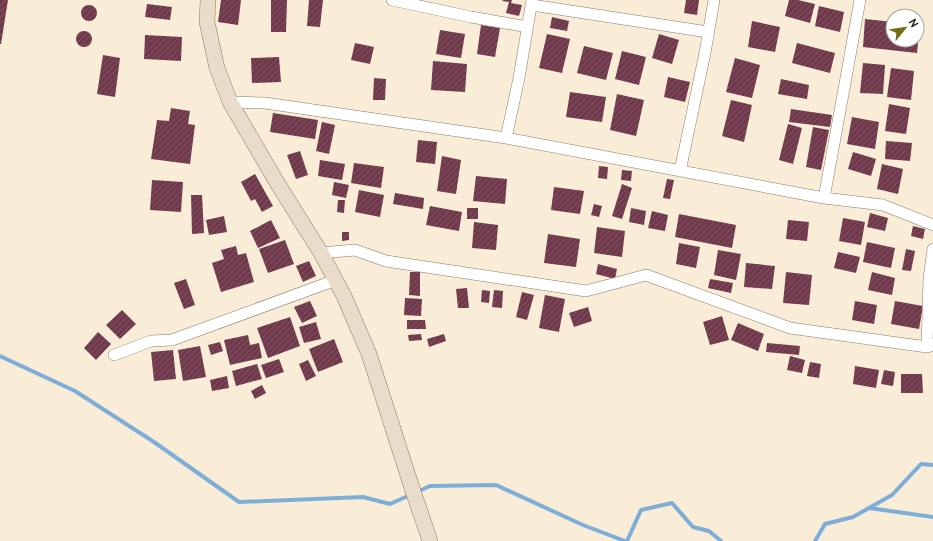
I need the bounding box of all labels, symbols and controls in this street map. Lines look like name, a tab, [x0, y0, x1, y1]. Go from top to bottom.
north arrow	[885, 8, 925, 48]
text: N	[905, 17, 921, 30]

